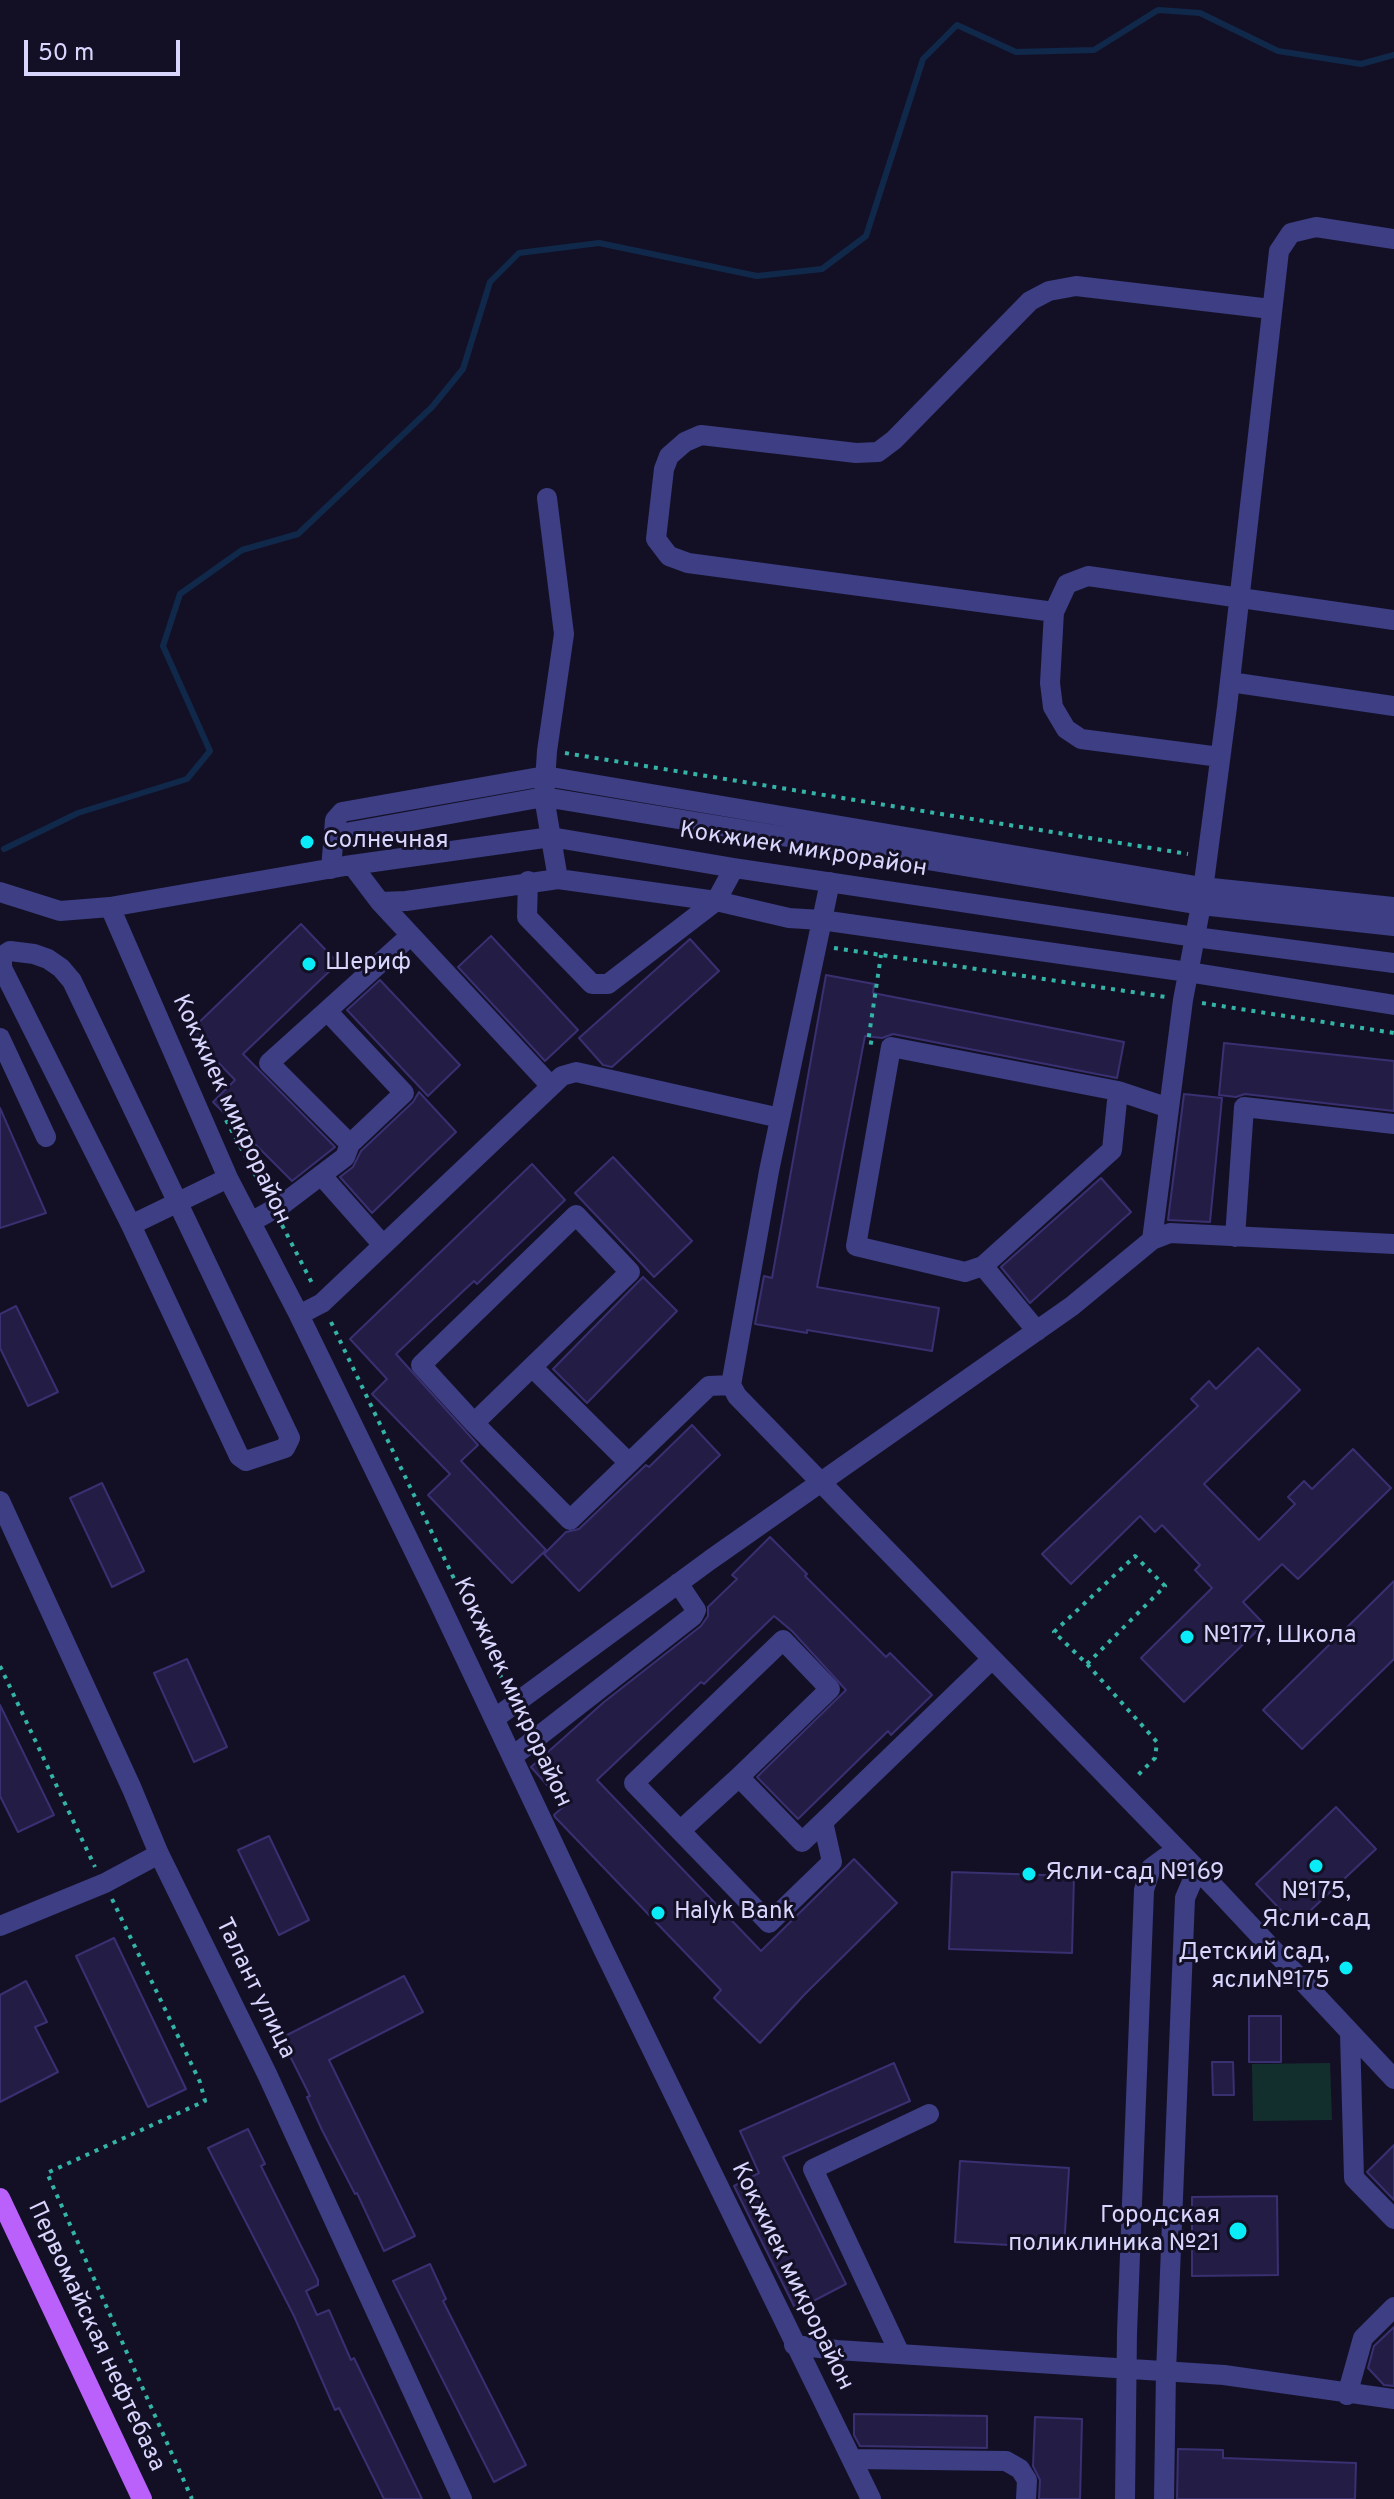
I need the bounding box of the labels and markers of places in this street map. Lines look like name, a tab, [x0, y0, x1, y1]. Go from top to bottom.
place label: Солнечная	[323, 828, 449, 856]
marker: Солнечная	[298, 833, 316, 851]
place label: Шериф	[325, 950, 411, 978]
marker: Шериф	[300, 955, 318, 973]
place label: №177, Школа	[1203, 1623, 1356, 1651]
marker: №177, Школа	[1178, 1628, 1196, 1646]
marker: №175, Ясли-сад	[1307, 1857, 1325, 1875]
place label: Ясли-сад №169	[1045, 1860, 1224, 1888]
marker: Ясли-сад №169	[1020, 1865, 1038, 1883]
place label: №175, Ясли-сад	[1261, 1879, 1371, 1935]
place label: Halyk Bank	[674, 1899, 795, 1927]
marker: Halyk Bank	[649, 1904, 667, 1922]
place label: Детский сад, ясли№175	[1178, 1940, 1330, 1996]
marker: Детский сад, ясли№175	[1337, 1959, 1355, 1977]
place label: Городская поликлиника №21	[1008, 2203, 1220, 2259]
marker: Городская поликлиника №21	[1227, 2220, 1249, 2242]

